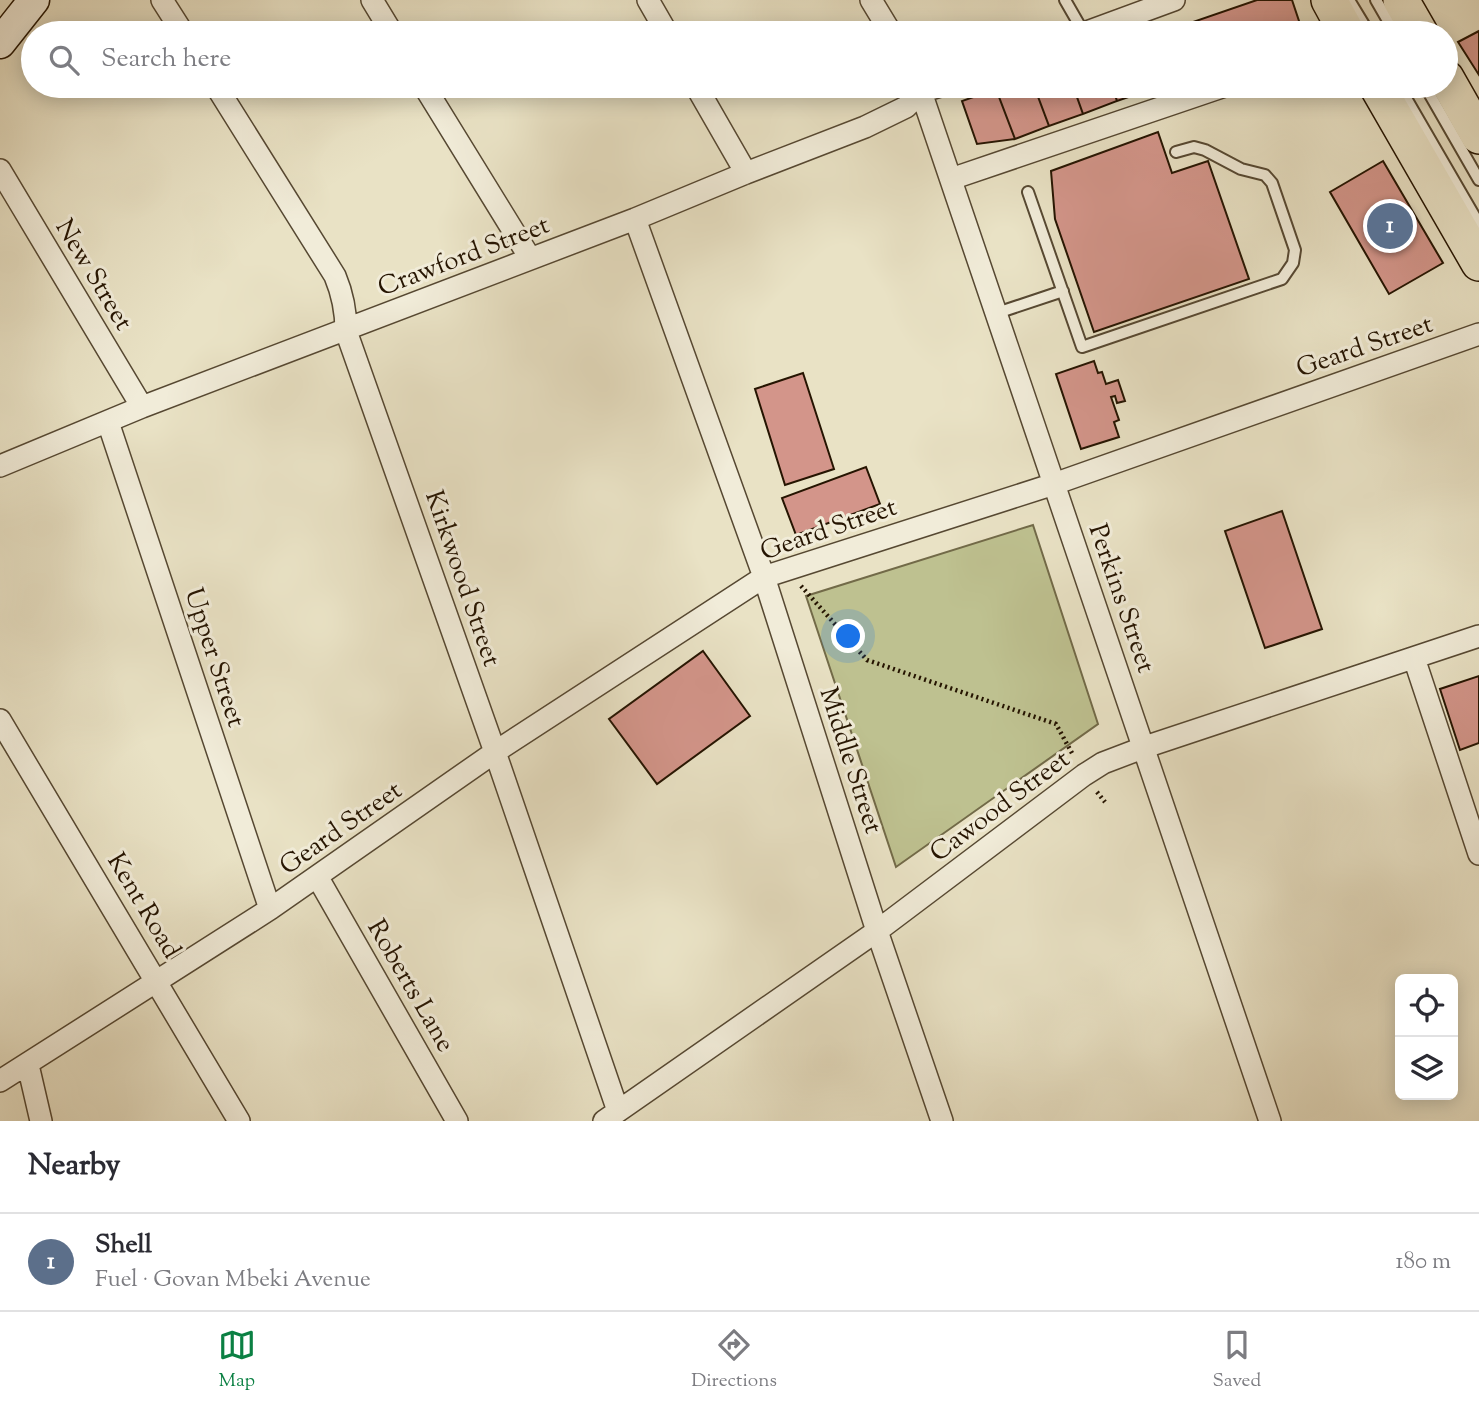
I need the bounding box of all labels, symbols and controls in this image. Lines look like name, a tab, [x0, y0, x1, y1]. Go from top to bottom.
search box	[21, 21, 1458, 98]
icon: search	[45, 41, 83, 79]
text: Search here	[101, 41, 231, 78]
pin: 1	[1367, 200, 1413, 252]
street label: Crawford Street	[373, 208, 555, 307]
street label: New Street	[45, 213, 141, 338]
street label: Geard Street	[1292, 307, 1438, 388]
street label: Kirkwood Street	[414, 486, 509, 672]
street label: Geard Street	[756, 490, 902, 571]
street label: Perkins Street	[1078, 519, 1163, 678]
street label: Upper Street	[174, 583, 254, 732]
your location	[831, 619, 865, 653]
street label: Middle Street	[809, 683, 891, 839]
street label: Cawood Street	[923, 742, 1078, 872]
street label: Geard Street	[273, 773, 410, 885]
street label: Kent Road	[97, 846, 189, 967]
street label: Roberts Lane	[357, 913, 463, 1059]
map controls	[1395, 974, 1458, 1100]
button: locate	[1395, 974, 1458, 1037]
button: layers	[1395, 1037, 1458, 1100]
text: Nearby	[28, 1145, 120, 1188]
text: Shell	[95, 1227, 152, 1264]
text: 1	[47, 1246, 55, 1279]
text: 180 m	[1396, 1246, 1451, 1279]
text: Fuel · Govan Mbeki Avenue	[95, 1264, 371, 1297]
tab: Map	[218, 1326, 256, 1395]
tab: Directions	[691, 1326, 777, 1395]
tab: Saved	[1212, 1326, 1261, 1395]

